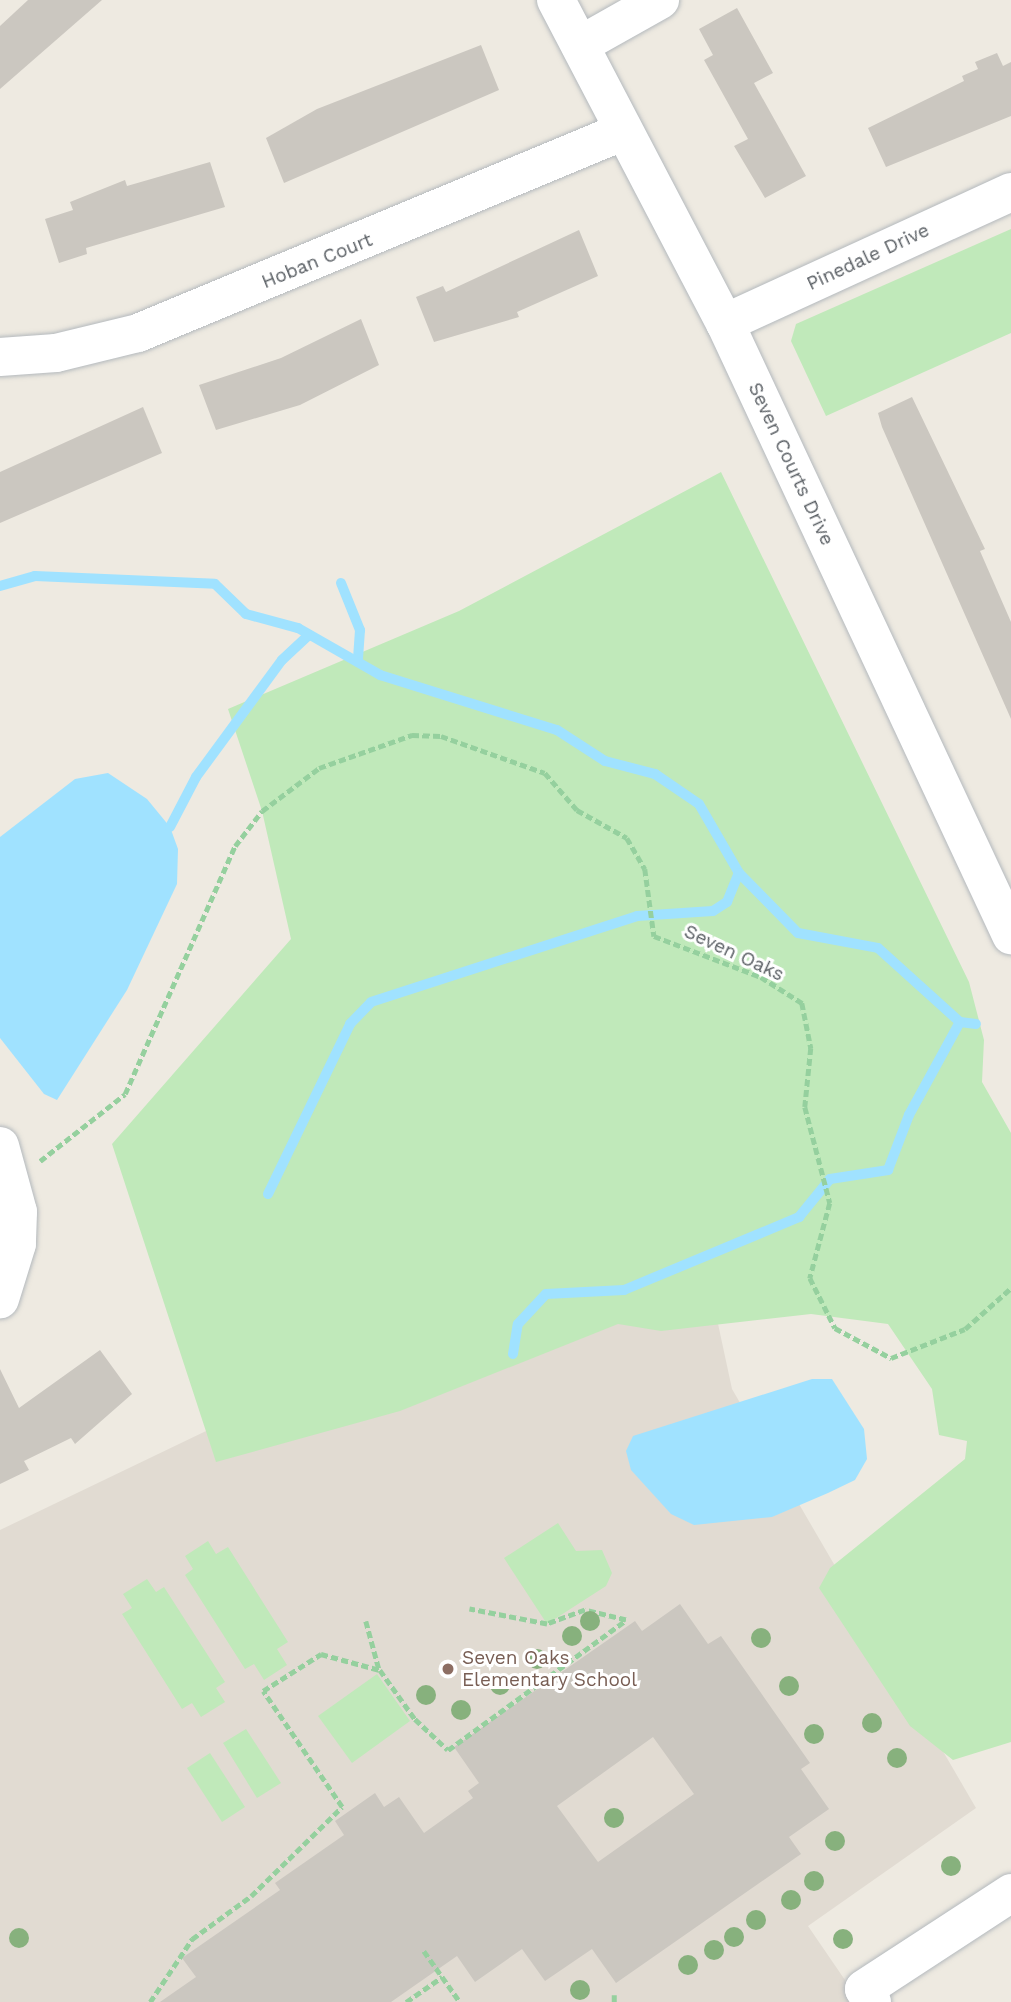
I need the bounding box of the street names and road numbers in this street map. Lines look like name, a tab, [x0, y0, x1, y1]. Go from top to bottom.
street label: Pinedale Drive	[803, 219, 933, 295]
street label: Hoban Court	[258, 228, 376, 294]
street label: Seven Courts Drive	[743, 379, 839, 549]
street label: Seven Oaks	[680, 920, 788, 986]

